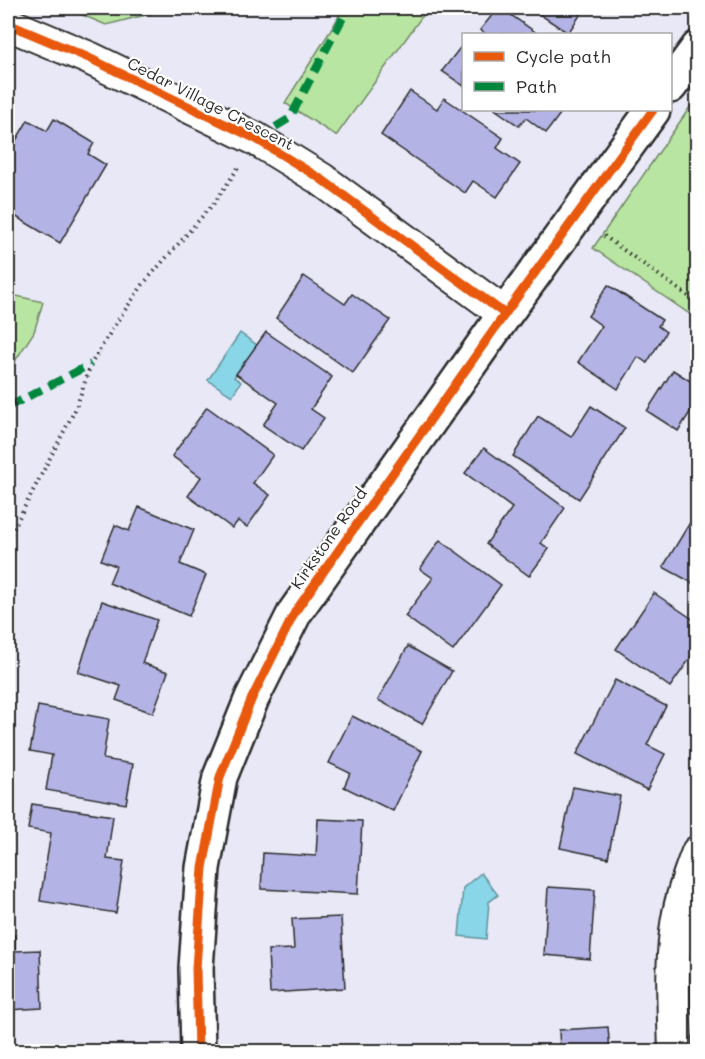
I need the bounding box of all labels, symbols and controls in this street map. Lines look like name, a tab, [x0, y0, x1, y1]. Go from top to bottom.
legend	[462, 33, 672, 111]
text: Cycle path	[516, 44, 611, 68]
street label: Cedar Village Crescent	[124, 52, 298, 154]
text: Path	[516, 74, 556, 98]
street label: Kirkstone Road	[285, 483, 371, 593]

